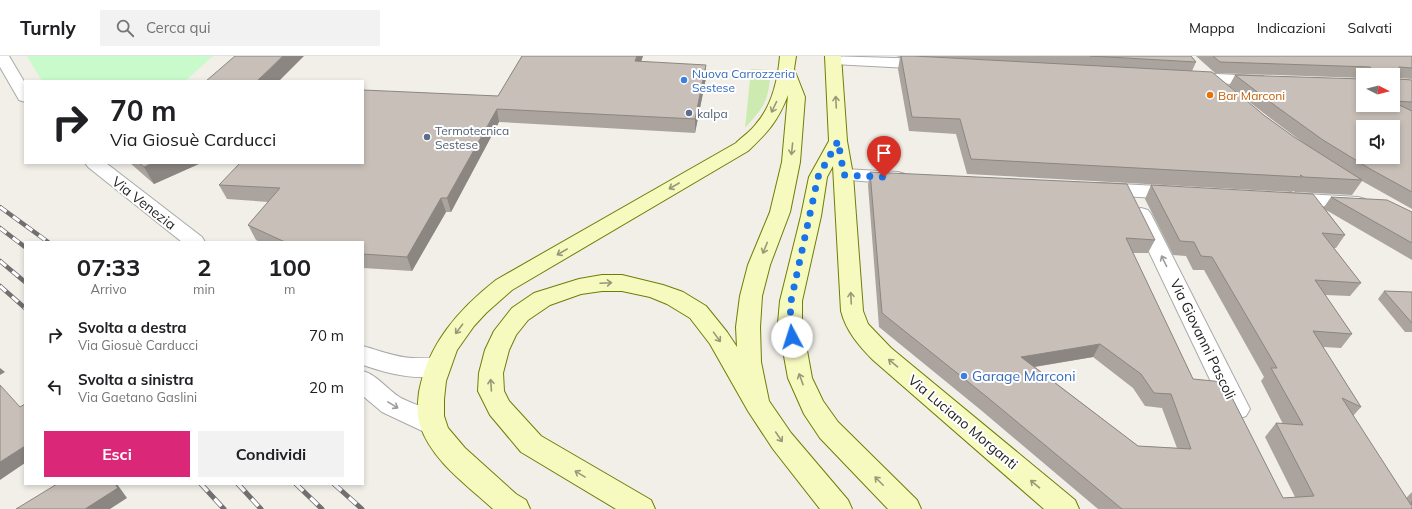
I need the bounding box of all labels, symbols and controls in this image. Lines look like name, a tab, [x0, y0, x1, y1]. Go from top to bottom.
search box	[100, 10, 380, 46]
text: Turnly	[20, 16, 76, 40]
icon: search	[114, 17, 136, 39]
text: Cerca qui	[146, 18, 211, 37]
text: Mappa	[1189, 19, 1235, 37]
text: Indicazioni	[1257, 19, 1326, 37]
text: Salvati	[1348, 19, 1392, 37]
place label: Nuova Carrozzeria Sestese	[692, 66, 795, 95]
north arrow	[1356, 68, 1400, 112]
map controls	[1356, 68, 1400, 164]
marker: Nuova Carrozzeria Sestese	[679, 75, 689, 85]
place label: Bar Marconi	[1218, 88, 1285, 103]
marker: Bar Marconi	[1205, 90, 1215, 100]
text: 70 m	[110, 93, 176, 128]
icon: right	[44, 96, 96, 148]
one-way arrow	[832, 96, 839, 109]
one-way arrow	[770, 101, 777, 113]
place label: kalpa	[697, 106, 728, 121]
marker: kalpa	[684, 108, 694, 118]
button: sound	[1356, 120, 1400, 164]
place label: Termotecnica Sestese	[435, 123, 509, 152]
text: Via Giosuè Carducci	[110, 128, 276, 151]
marker: Termotecnica Sestese	[422, 132, 432, 142]
pin	[867, 136, 901, 177]
one-way arrow	[788, 142, 796, 155]
icon: arrive	[873, 142, 895, 164]
street label: Via Venezia	[108, 172, 180, 234]
one-way arrow	[668, 183, 680, 191]
one-way arrow	[761, 242, 769, 254]
one-way arrow	[556, 248, 568, 256]
text: 07:33	[77, 252, 140, 282]
text: 2	[197, 252, 211, 282]
text: 100	[268, 252, 311, 282]
one-way arrow	[1160, 255, 1167, 267]
street label: Via Giovanni Pascoli	[1166, 276, 1240, 402]
one-way arrow	[599, 280, 612, 287]
text: Arrivo	[90, 281, 127, 297]
text: min	[193, 281, 215, 297]
text: m	[284, 281, 295, 297]
one-way arrow	[847, 292, 854, 305]
position arrow	[771, 316, 813, 358]
text: Svolta a destra	[78, 318, 187, 337]
one-way arrow	[455, 323, 463, 334]
icon: right	[44, 324, 66, 346]
text: 70 m	[309, 326, 344, 345]
one-way arrow	[713, 331, 721, 342]
text: Via Giosuè Carducci	[78, 337, 198, 353]
one-way arrow	[888, 359, 899, 368]
place label: Garage Marconi	[972, 367, 1075, 385]
text: Svolta a sinistra	[78, 370, 194, 389]
street label: Via Luciano Morganti	[905, 371, 1021, 473]
marker: Garage Marconi	[959, 371, 969, 381]
one-way arrow	[797, 373, 804, 386]
icon: left	[44, 376, 66, 398]
text: 20 m	[309, 378, 344, 397]
one-way arrow	[488, 379, 495, 392]
text: Via Gaetano Gaslini	[78, 389, 197, 405]
one-way arrow	[387, 402, 399, 410]
button: Esci	[44, 431, 190, 477]
button: Condividi	[198, 431, 344, 477]
one-way arrow	[775, 431, 783, 442]
one-way arrow	[574, 469, 586, 477]
one-way arrow	[874, 476, 884, 486]
one-way arrow	[1030, 479, 1041, 488]

